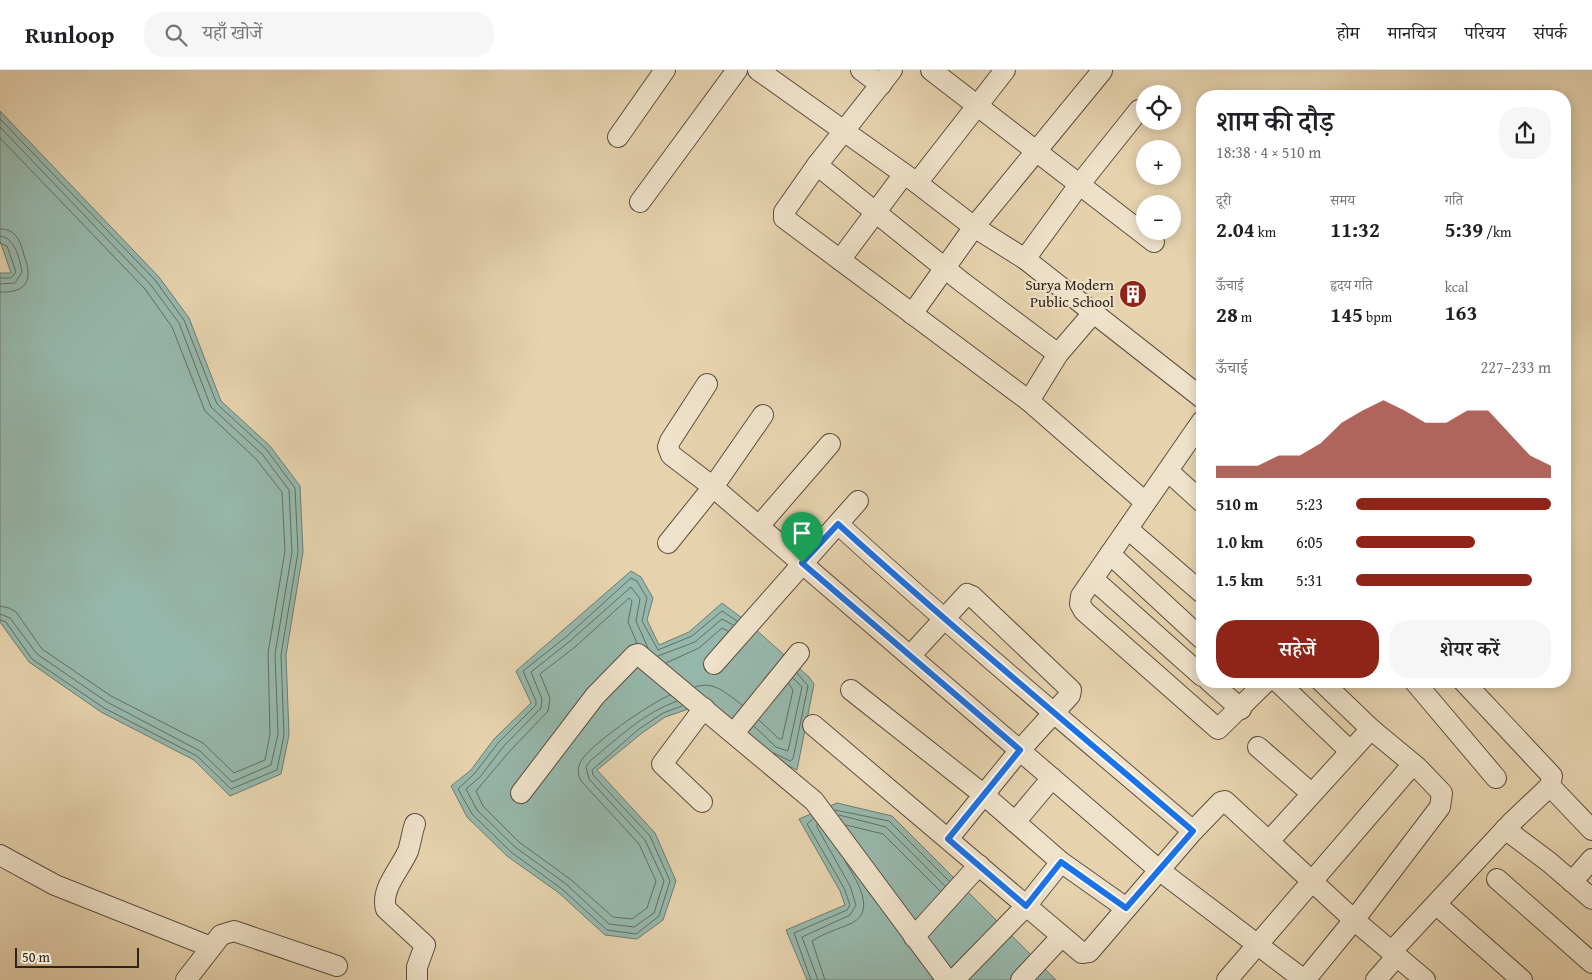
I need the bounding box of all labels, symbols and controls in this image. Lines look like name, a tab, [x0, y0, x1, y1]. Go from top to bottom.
search box	[144, 12, 494, 57]
text: Runloop	[25, 17, 114, 52]
text: यहाँ खोजें	[202, 18, 262, 46]
text: होम	[1337, 19, 1360, 46]
text: मानचित्र	[1388, 19, 1436, 46]
text: परिचय	[1464, 19, 1505, 46]
text: संपर्क	[1533, 19, 1567, 46]
icon: search	[162, 21, 190, 49]
map controls	[1136, 85, 1181, 240]
button: locate	[1136, 85, 1181, 130]
text: शाम की दौड़	[1216, 100, 1334, 141]
button: share	[1499, 107, 1551, 159]
button: +	[1136, 140, 1181, 185]
text: 18:38 · 4 × 510 m	[1216, 140, 1321, 164]
text: दूरी	[1216, 190, 1231, 210]
text: समय	[1330, 190, 1355, 210]
text: गति	[1445, 190, 1463, 210]
button: −	[1136, 195, 1181, 240]
text: 2.04	[1216, 214, 1255, 245]
text: 11:32	[1330, 214, 1380, 245]
text: 5:39	[1445, 214, 1483, 245]
text: km	[1255, 222, 1276, 242]
text: /km	[1483, 222, 1511, 242]
place label: Surya Modern Public School	[1025, 274, 1115, 312]
text: ऊँचाई	[1216, 275, 1244, 295]
text: हृदय गति	[1330, 275, 1373, 295]
text: kcal	[1445, 277, 1469, 297]
building icon: Surya Modern Public School	[1118, 279, 1148, 309]
text: 163	[1445, 297, 1477, 328]
text: 28	[1216, 299, 1238, 330]
text: 145	[1330, 299, 1363, 330]
text: m	[1238, 307, 1252, 327]
text: bpm	[1363, 307, 1392, 327]
text: ऊँचाई	[1216, 355, 1248, 379]
text: 227–233 m	[1481, 355, 1551, 379]
text: 510 m	[1216, 492, 1258, 516]
text: 5:23	[1296, 492, 1323, 516]
pin	[781, 512, 823, 563]
icon: arrive	[788, 519, 816, 547]
text: 1.0 km	[1216, 530, 1263, 554]
text: 6:05	[1296, 530, 1323, 554]
text: 1.5 km	[1216, 568, 1263, 592]
text: 5:31	[1296, 568, 1323, 592]
button: सहेजें	[1216, 620, 1379, 678]
button: शेयर करें	[1389, 620, 1551, 678]
scale bar	[15, 945, 139, 968]
text: 50 m	[22, 947, 50, 967]

